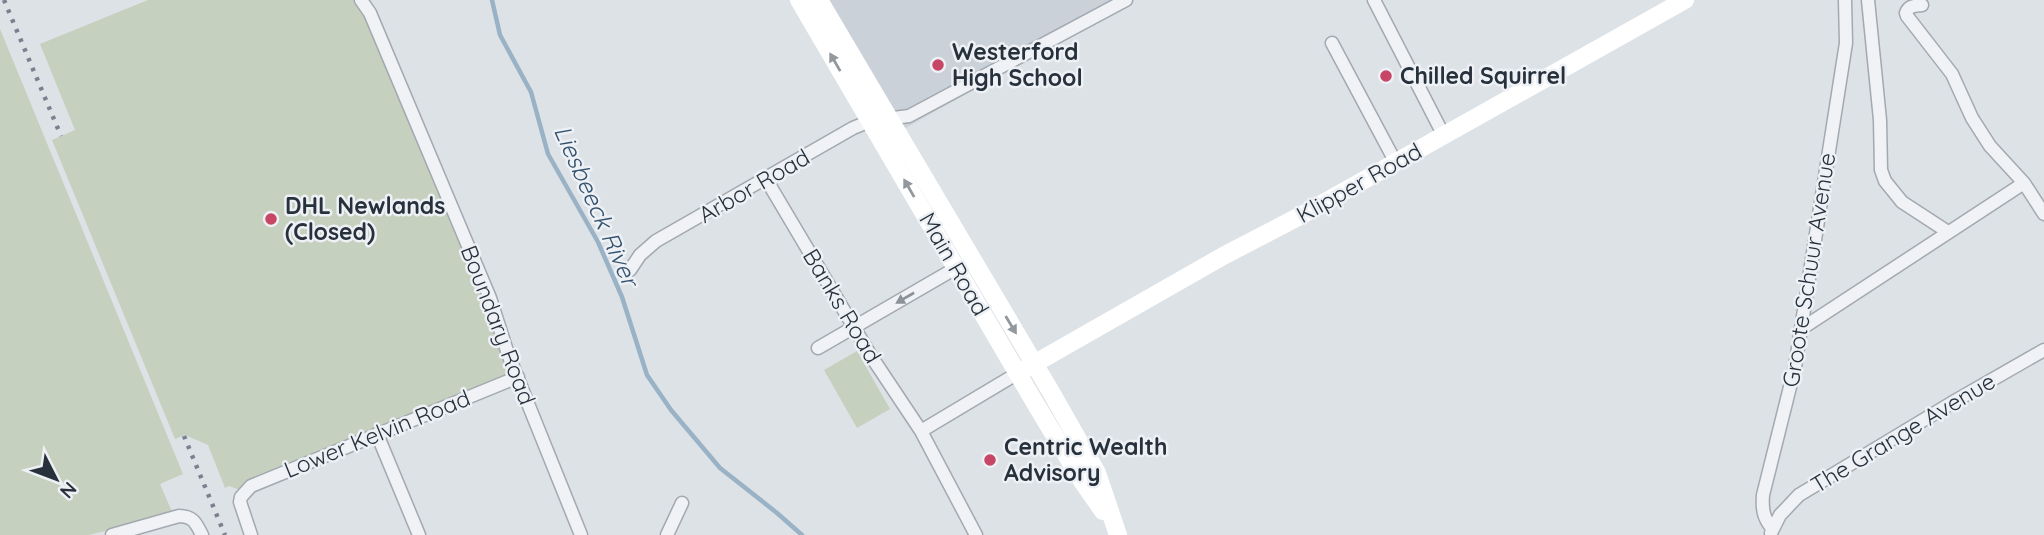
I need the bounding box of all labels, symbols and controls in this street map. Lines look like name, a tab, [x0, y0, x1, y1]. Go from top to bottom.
place label: Westerford High School	[952, 37, 1083, 92]
one-way arrow	[829, 53, 841, 72]
marker: Westerford High School	[930, 57, 946, 73]
place label: Chilled Squirrel	[1400, 61, 1566, 90]
marker: Chilled Squirrel	[1378, 68, 1394, 84]
water label: Liesbeeck River	[548, 121, 647, 293]
street label: Klipper Road	[1291, 136, 1426, 229]
street label: Arbor Road	[693, 142, 815, 229]
street label: Groote Schuur Avenue	[1776, 151, 1841, 389]
one-way arrow	[903, 178, 915, 197]
place label: DHL Newlands (Closed)	[285, 191, 445, 246]
street label: Main Road	[913, 207, 996, 321]
marker: DHL Newlands (Closed)	[263, 211, 279, 227]
street label: Boundary Road	[455, 241, 542, 409]
street label: Banks Road	[797, 243, 888, 368]
one-way arrow	[896, 292, 915, 304]
one-way arrow	[1005, 316, 1017, 335]
street label: The Grange Avenue	[1805, 366, 2000, 499]
street label: Lower Kelvin Road	[280, 383, 474, 484]
place label: Centric Wealth Advisory	[1004, 432, 1167, 487]
north arrow	[21, 444, 91, 514]
marker: Centric Wealth Advisory	[982, 452, 998, 468]
text: N	[55, 477, 82, 504]

